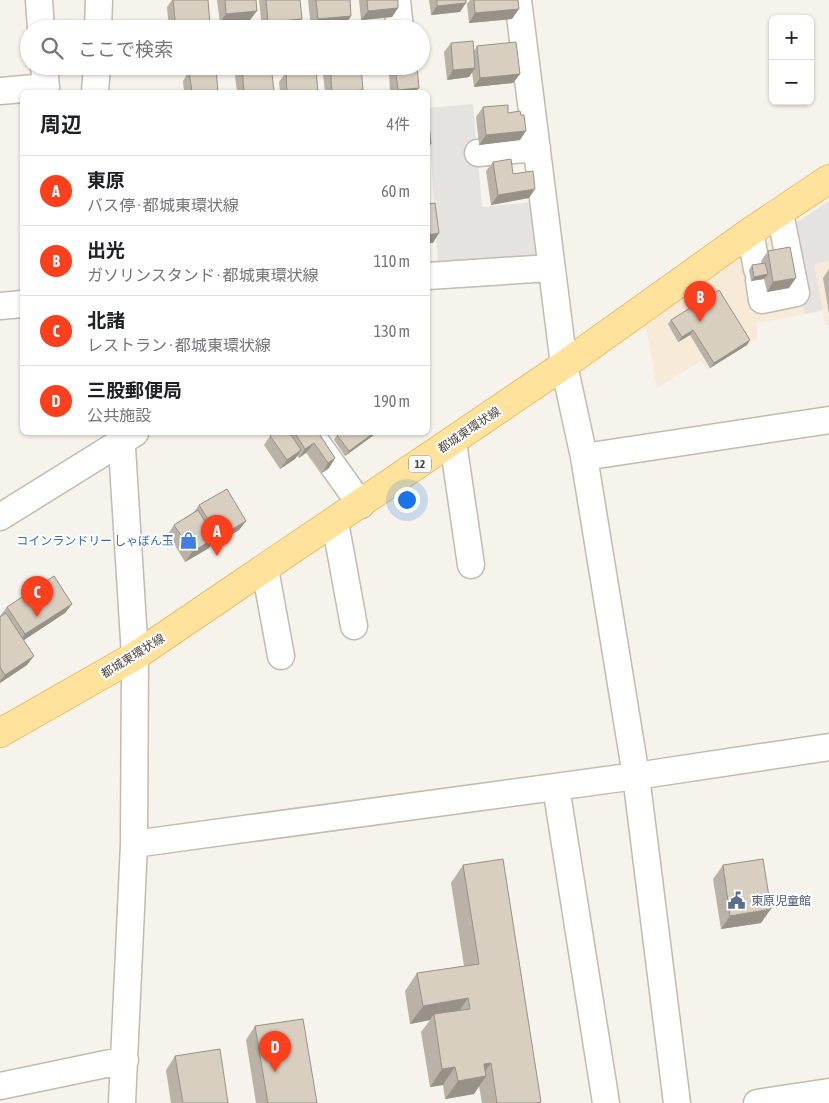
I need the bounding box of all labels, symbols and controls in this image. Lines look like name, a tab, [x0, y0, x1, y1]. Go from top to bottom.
map controls	[769, 15, 814, 105]
button: +	[769, 15, 814, 60]
search box	[20, 20, 430, 75]
icon: search	[38, 34, 66, 62]
text: ここで検索	[78, 38, 173, 60]
button: −	[769, 60, 814, 105]
text: 周辺	[40, 112, 82, 136]
text: 4件	[386, 115, 410, 133]
text: 東原	[87, 169, 125, 191]
text: A	[52, 182, 60, 200]
text: 60 m	[381, 182, 410, 200]
text: バス停 · 都城東環状線	[87, 196, 239, 214]
text: 出光	[87, 239, 125, 261]
text: B	[52, 252, 60, 270]
text: 110 m	[374, 252, 410, 270]
text: ガソリンスタンド · 都城東環状線	[87, 266, 319, 284]
pin: B	[684, 281, 716, 322]
text: 北諸	[87, 309, 125, 331]
text: C	[52, 322, 60, 340]
text: 130 m	[374, 322, 410, 340]
text: レストラン · 都城東環状線	[87, 336, 271, 354]
text: 三股郵便局	[87, 379, 182, 401]
text: D	[52, 392, 60, 410]
text: 190 m	[374, 392, 410, 410]
street label: 都城東環状線	[435, 404, 503, 456]
text: 公共施設	[87, 406, 151, 424]
road number: 12	[409, 456, 431, 472]
your location	[394, 487, 420, 513]
pin: A	[201, 515, 233, 556]
shop icon: コインランドリー しゃぼん玉	[178, 531, 198, 551]
place label: コインランドリー しゃぼん玉	[16, 534, 174, 548]
pin: C	[21, 576, 53, 617]
street label: 都城東環状線	[99, 631, 167, 681]
public building icon: 東原児童館	[727, 891, 747, 911]
place label: 東原児童館	[751, 894, 811, 908]
pin: D	[259, 1031, 291, 1072]

